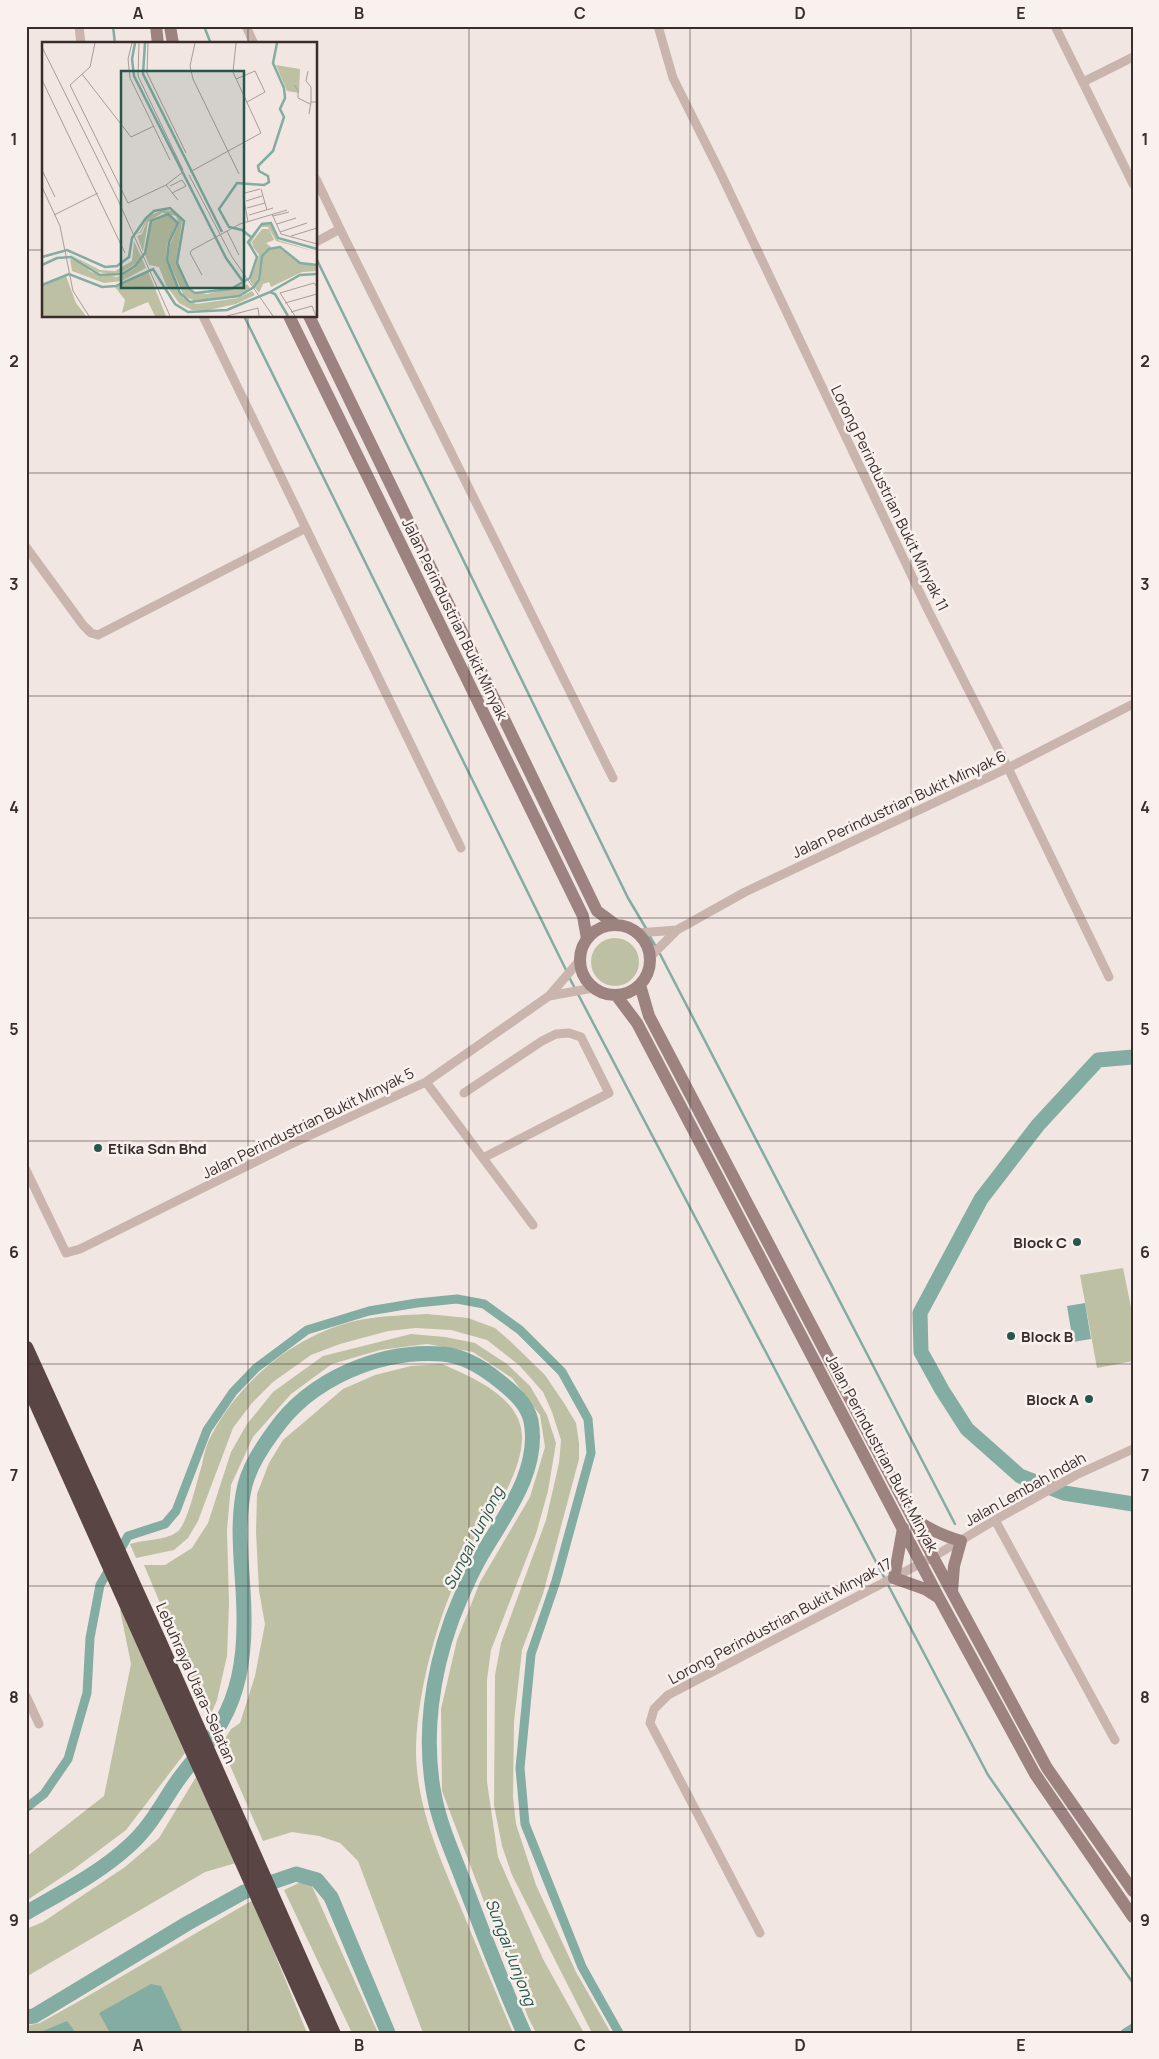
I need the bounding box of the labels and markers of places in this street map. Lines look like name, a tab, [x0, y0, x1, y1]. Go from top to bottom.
place label: Etika Sdn Bhd	[108, 1138, 207, 1159]
marker: Etika Sdn Bhd	[92, 1142, 104, 1154]
place label: Block C	[1013, 1232, 1067, 1253]
marker: Block C	[1071, 1236, 1083, 1248]
place label: Block B	[1021, 1326, 1074, 1347]
marker: Block B	[1005, 1330, 1017, 1342]
place label: Block A	[1026, 1389, 1079, 1410]
marker: Block A	[1083, 1393, 1095, 1405]

